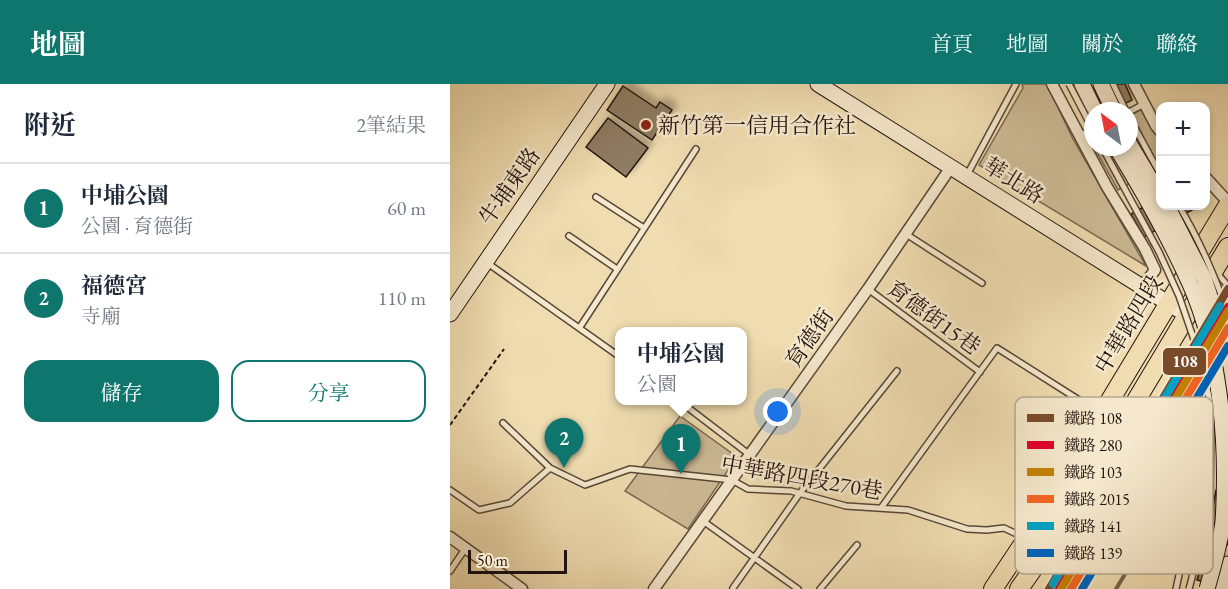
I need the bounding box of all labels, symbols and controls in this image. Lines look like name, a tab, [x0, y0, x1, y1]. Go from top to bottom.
text: 地圖	[30, 26, 86, 62]
text: 首頁	[931, 30, 973, 57]
text: 地圖	[1006, 30, 1048, 57]
text: 關於	[1081, 30, 1123, 57]
text: 聯絡	[1156, 30, 1198, 57]
north arrow	[1084, 102, 1138, 156]
map controls	[1156, 102, 1210, 210]
button: +	[1156, 102, 1210, 156]
text: 附近	[24, 108, 76, 142]
place label: 新竹第一信用合作社	[658, 111, 856, 140]
text: 2筆結果	[356, 112, 426, 138]
marker: 新竹第一信用合作社	[639, 118, 653, 132]
street label: 牛埔東路	[472, 142, 547, 231]
street label: 華北路	[978, 151, 1049, 210]
button: −	[1156, 156, 1210, 210]
text: 中埔公園	[81, 181, 169, 210]
text: 1	[38, 195, 49, 221]
text: 60 m	[387, 195, 426, 221]
text: 公園 · 育德街	[81, 213, 193, 239]
street label: 中華路四段	[1088, 270, 1169, 379]
text: 福德宮	[81, 271, 147, 300]
street label: 育德街15巷	[881, 274, 986, 361]
text: 2	[38, 285, 49, 311]
text: 110 m	[378, 285, 426, 311]
text: 寺廟	[81, 303, 121, 329]
street label: 育德街	[779, 303, 840, 374]
popup	[615, 327, 747, 405]
text: 中埔公園	[637, 339, 725, 368]
line badge: 108	[1162, 347, 1207, 376]
text: 108	[1172, 351, 1198, 372]
button: 儲存	[24, 360, 219, 422]
button: 分享	[231, 360, 426, 422]
text: 公園	[637, 371, 677, 397]
your location	[763, 397, 792, 426]
legend	[1015, 397, 1213, 574]
text: 鐵路 108	[1064, 408, 1123, 429]
pin: 2	[544, 418, 584, 468]
pin: 1	[662, 424, 700, 474]
text: 鐵路 280	[1064, 435, 1123, 456]
street label: 中華路四段270巷	[719, 449, 885, 506]
text: 鐵路 103	[1064, 462, 1123, 483]
text: 鐵路 2015	[1064, 489, 1130, 510]
text: 鐵路 141	[1064, 516, 1122, 537]
text: 鐵路 139	[1064, 543, 1123, 564]
scale bar	[468, 547, 567, 574]
text: 50 m	[477, 550, 508, 571]

